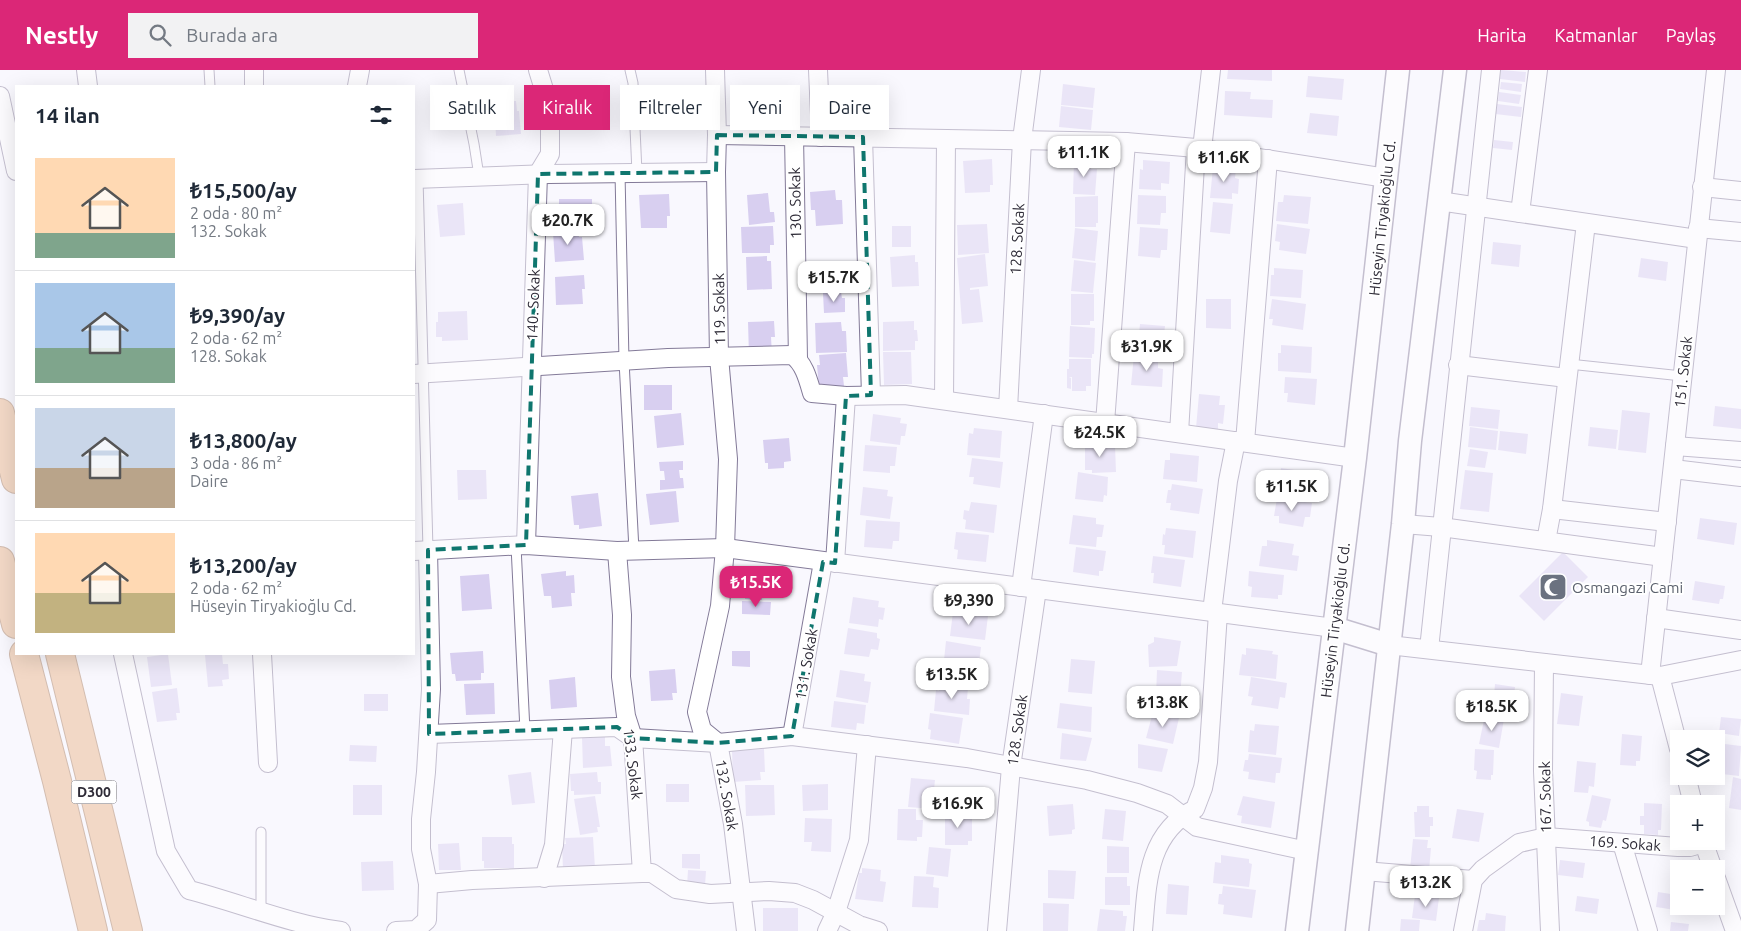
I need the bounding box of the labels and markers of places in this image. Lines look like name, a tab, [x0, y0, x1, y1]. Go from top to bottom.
pin: ₺11.1K	[1043, 136, 1125, 178]
pin: ₺11.6K	[1183, 140, 1265, 183]
pin: ₺20.7K	[527, 204, 609, 246]
pin: ₺15.7K	[793, 260, 875, 303]
pin: ₺31.9K	[1106, 330, 1188, 372]
pin: ₺24.5K	[1059, 416, 1141, 458]
pin: ₺11.5K	[1251, 470, 1333, 512]
pin: ₺15.5K	[715, 566, 797, 608]
mosque icon: Osmangazi Cami	[1538, 572, 1568, 602]
place label: Osmangazi Cami	[1572, 579, 1683, 596]
pin: ₺9,390	[928, 584, 1010, 626]
pin: ₺13.5K	[911, 658, 993, 700]
pin: ₺13.8K	[1122, 686, 1204, 728]
pin: ₺18.5K	[1451, 690, 1533, 732]
pin: ₺16.9K	[917, 786, 999, 829]
pin: ₺13.2K	[1385, 866, 1467, 908]

